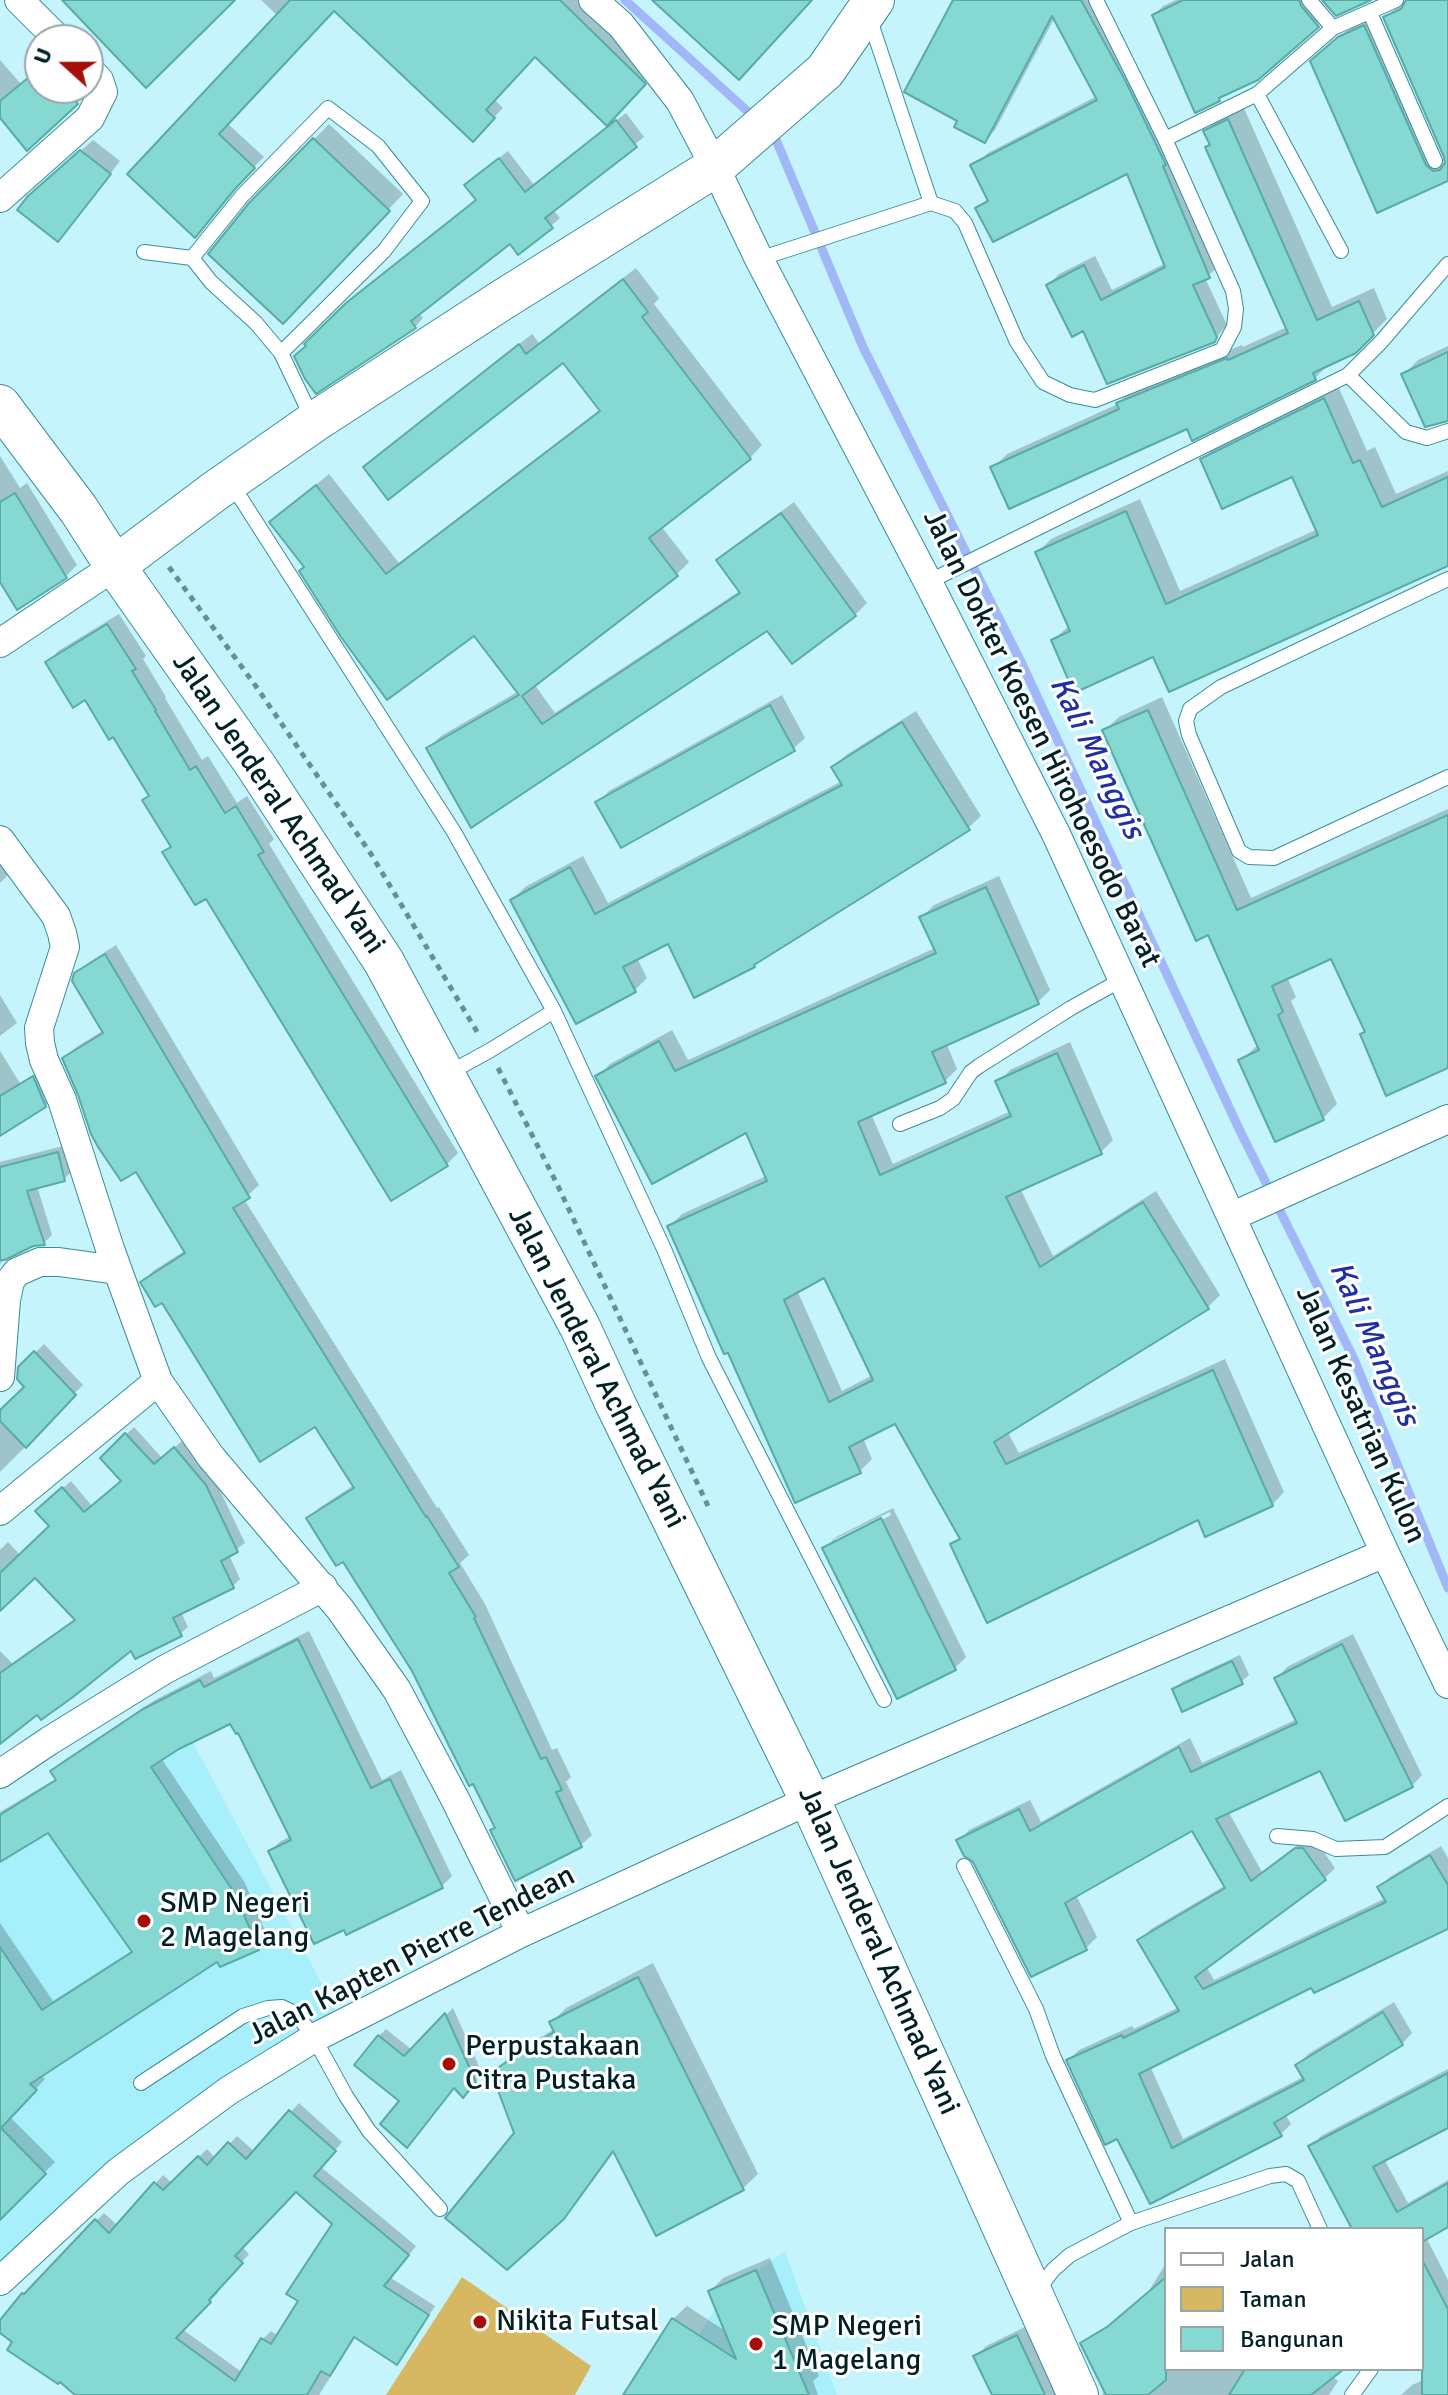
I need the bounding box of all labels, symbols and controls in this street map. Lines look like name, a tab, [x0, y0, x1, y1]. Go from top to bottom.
north arrow	[24, 24, 104, 104]
text: U	[28, 44, 58, 68]
street label: Jalan Dokter Koesen Hirohoesodo Barat	[914, 504, 1168, 974]
street label: Jalan Jenderal Achmad Yani	[164, 647, 392, 961]
water label: Kali Manggis	[1040, 670, 1152, 846]
street label: Jalan Jenderal Achmad Yani	[499, 1201, 693, 1535]
water label: Kali Manggis	[1320, 1256, 1426, 1432]
street label: Jalan Kesatrian Kulon	[1287, 1281, 1433, 1549]
street label: Jalan Jenderal Achmad Yani	[789, 1781, 967, 2121]
street label: Jalan Kapten Pierre Tendean	[243, 1858, 581, 2054]
place label: SMP Negeri 2 Magelang	[160, 1886, 310, 1956]
marker: SMP Negeri 2 Magelang	[135, 1912, 153, 1930]
place label: Perpustakaan Citra Pustaka	[465, 2029, 640, 2100]
marker: Perpustakaan Citra Pustaka	[440, 2055, 458, 2073]
legend	[1164, 2227, 1424, 2371]
text: Jalan	[1240, 2244, 1295, 2274]
text: Taman	[1240, 2284, 1307, 2314]
place label: Nikita Futsal	[496, 2304, 659, 2340]
place label: SMP Negeri 1 Magelang	[772, 2309, 922, 2380]
marker: Nikita Futsal	[471, 2313, 489, 2331]
text: Bangunan	[1240, 2324, 1344, 2354]
marker: SMP Negeri 1 Magelang	[747, 2335, 765, 2353]

